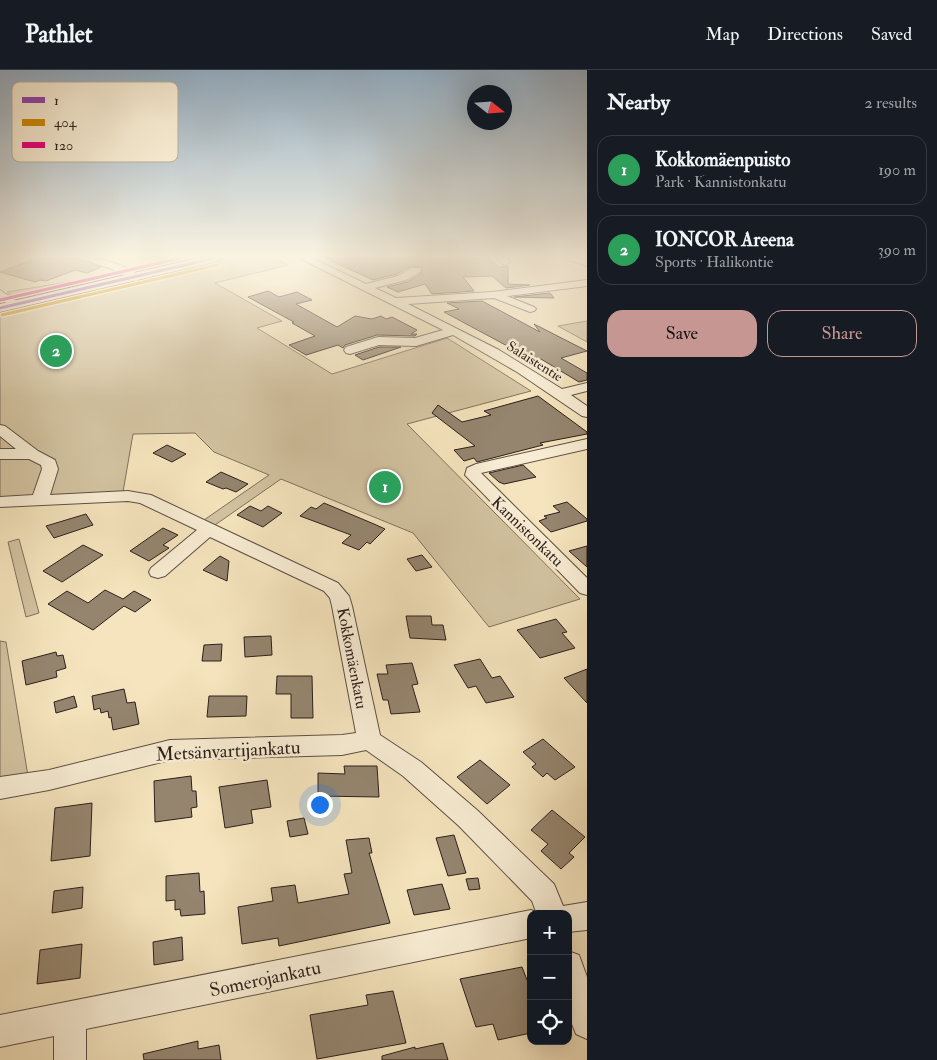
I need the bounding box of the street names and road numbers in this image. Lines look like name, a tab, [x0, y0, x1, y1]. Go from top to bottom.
street label: Salaistentie	[504, 338, 566, 385]
street label: Kannistonkatu	[487, 492, 568, 571]
street label: Kokkomäenkatu	[332, 606, 372, 710]
street label: Metsänvartijankatu	[155, 735, 301, 767]
street label: Somerojankatu	[207, 955, 323, 1002]

